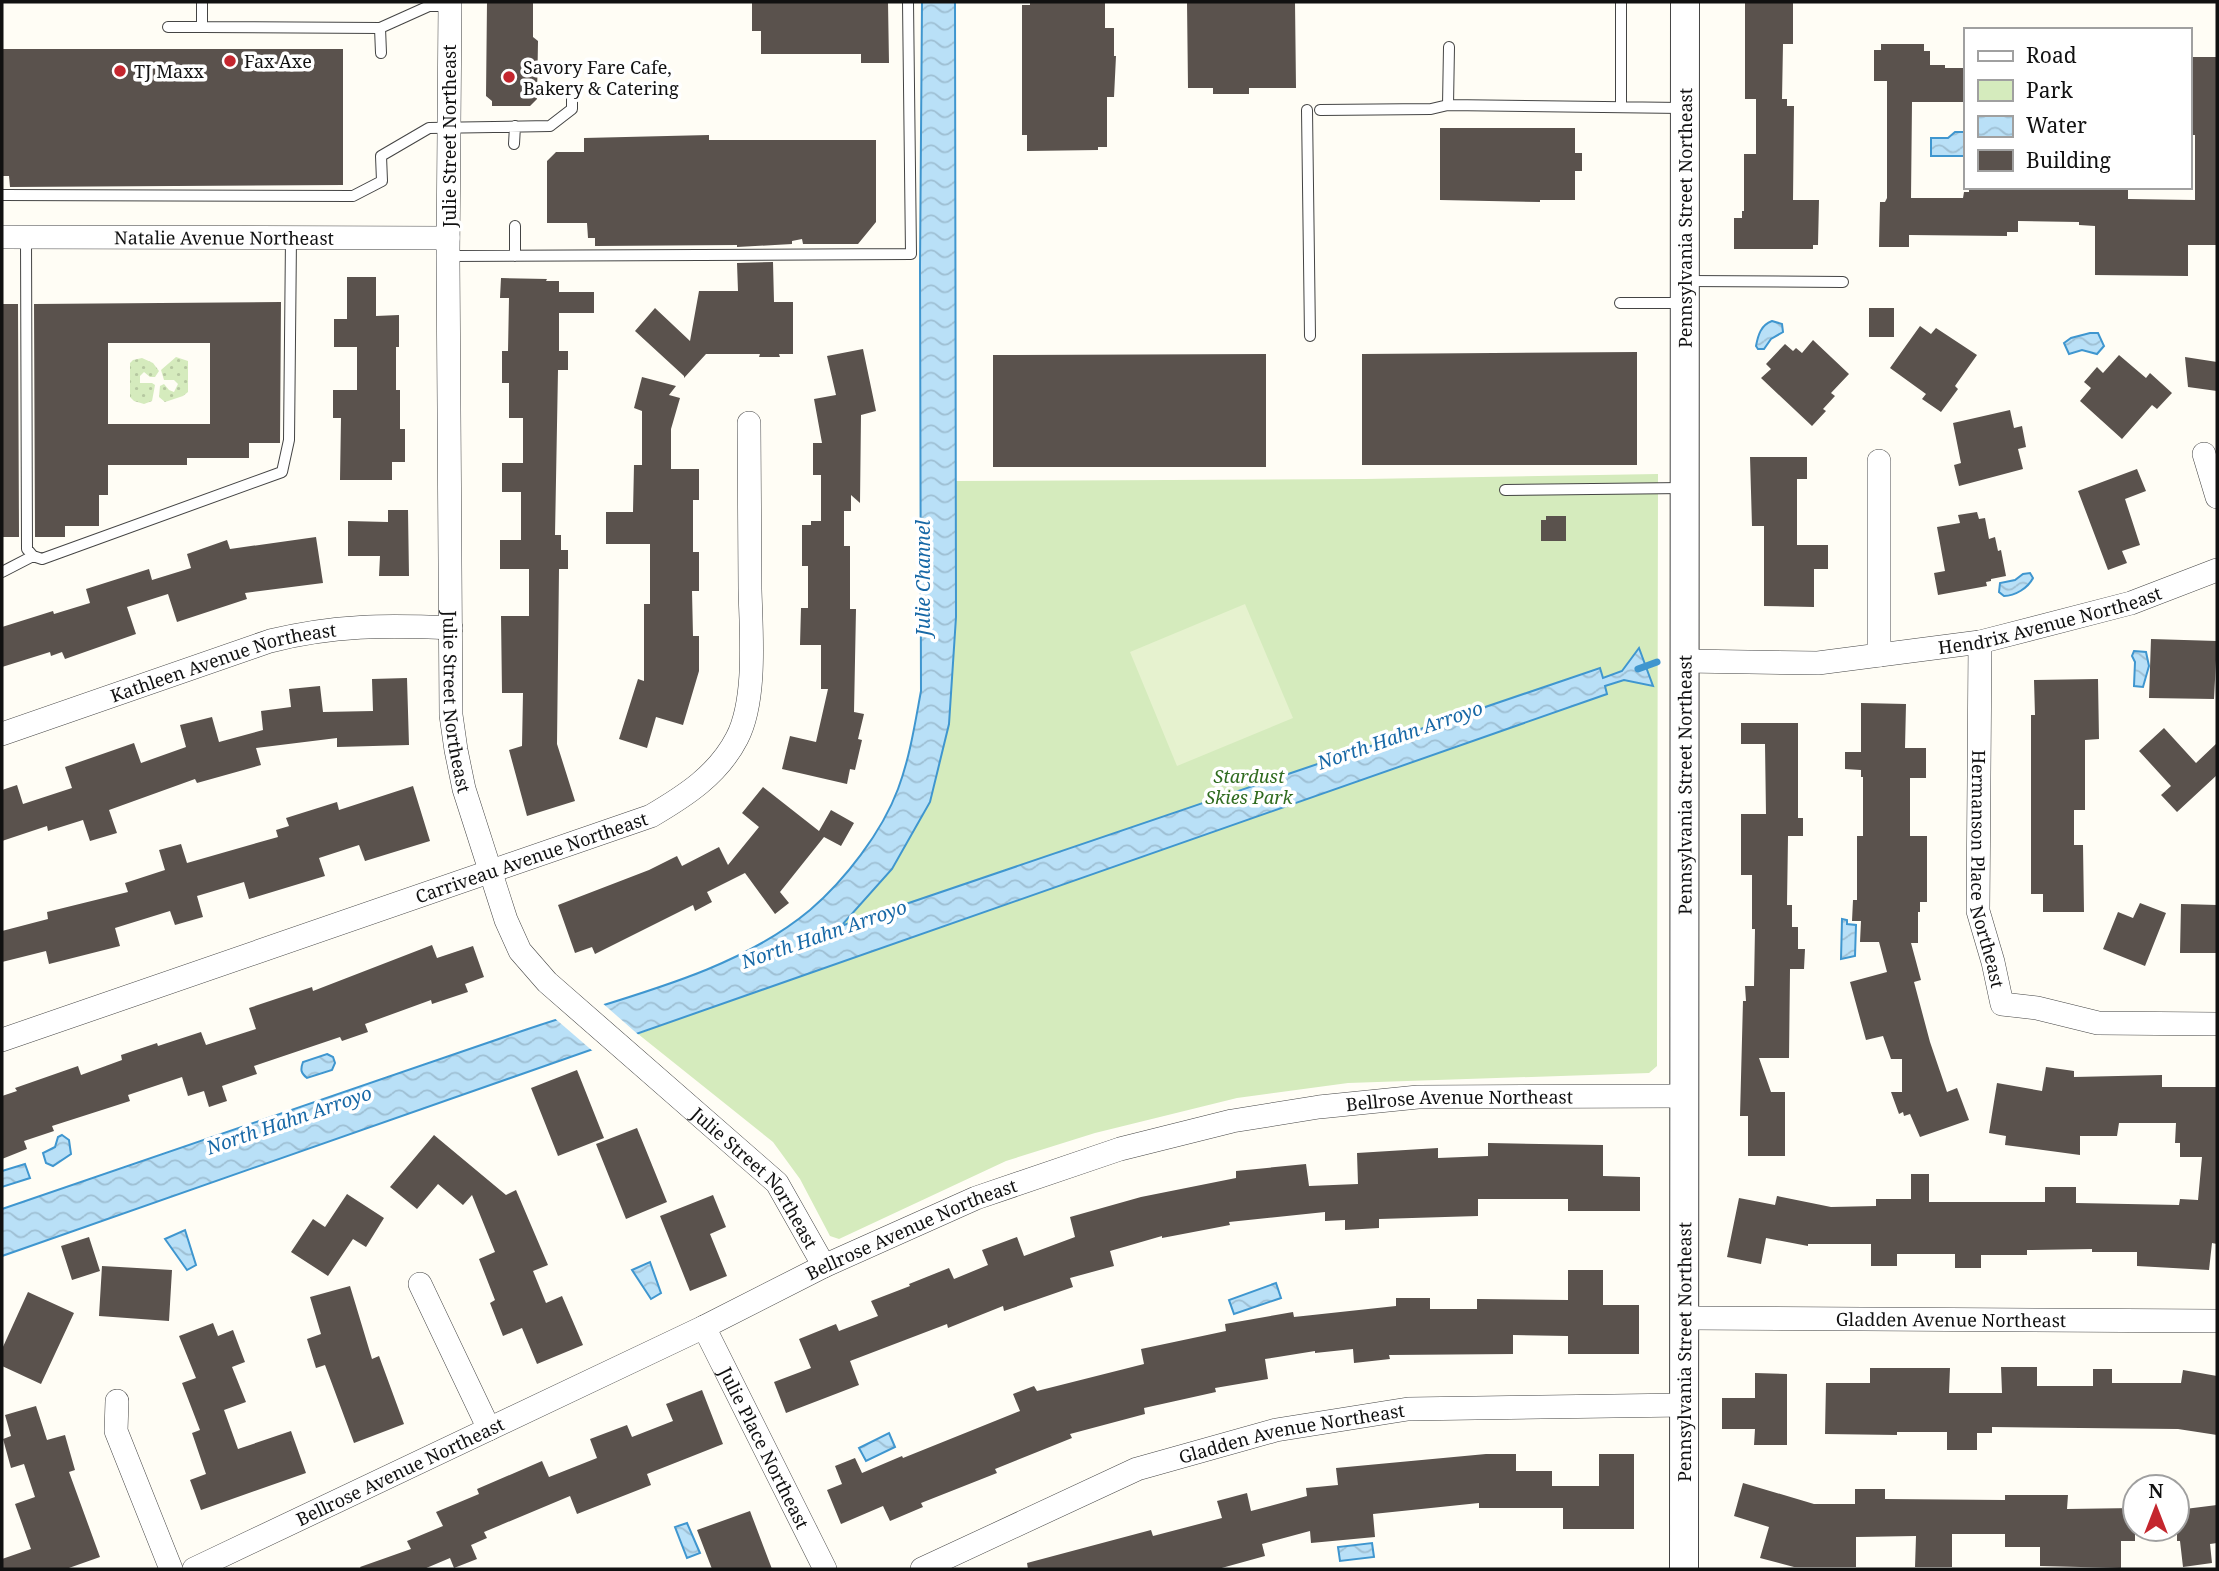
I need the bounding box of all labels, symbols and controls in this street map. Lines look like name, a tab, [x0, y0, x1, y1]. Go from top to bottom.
legend	[1964, 28, 2191, 189]
text: Road	[2026, 41, 2077, 69]
street label: Julie Street Northeast	[437, 45, 461, 228]
place label: Fax Axe	[244, 49, 312, 73]
marker: Fax Axe	[222, 53, 238, 69]
place label: Savory Fare Cafe, Bakery & Catering	[523, 55, 679, 100]
place label: TJ Maxx	[134, 59, 205, 83]
marker: TJ Maxx	[112, 63, 128, 79]
marker: Savory Fare Cafe, Bakery & Catering	[501, 69, 517, 85]
text: Park	[2026, 76, 2073, 104]
street label: Pennsylvania Street Northeast	[1673, 88, 1697, 348]
text: Water	[2026, 111, 2087, 139]
text: Building	[2026, 146, 2111, 174]
street label: Natalie Avenue Northeast	[114, 225, 334, 250]
water label: Julie Channel	[910, 520, 936, 639]
street label: Hendrix Avenue Northeast	[1937, 581, 2165, 659]
street label: Julie Street Northeast	[438, 609, 476, 796]
street label: Kathleen Avenue Northeast	[107, 617, 337, 708]
street label: Pennsylvania Street Northeast	[1672, 655, 1697, 915]
water label: North Hahn Arroyo	[1313, 694, 1486, 776]
street label: Hermanson Place Northeast	[1965, 750, 2010, 990]
park label: Stardust Skies Park	[1205, 764, 1294, 809]
street label: Carriveau Avenue Northeast	[412, 806, 651, 908]
water label: North Hahn Arroyo	[737, 893, 910, 975]
water label: North Hahn Arroyo	[202, 1079, 375, 1161]
street label: Bellrose Avenue Northeast	[1345, 1084, 1573, 1116]
street label: Julie Street Northeast	[686, 1101, 824, 1253]
street label: Bellrose Avenue Northeast	[802, 1173, 1020, 1285]
street label: Pennsylvania Street Northeast	[1672, 1222, 1696, 1482]
street label: Gladden Avenue Northeast	[1836, 1307, 2066, 1332]
street label: Julie Place Northeast	[713, 1362, 815, 1533]
street label: Gladden Avenue Northeast	[1176, 1398, 1406, 1469]
street label: Bellrose Avenue Northeast	[292, 1412, 508, 1531]
north arrow	[2121, 1473, 2191, 1543]
text: N	[2149, 1478, 2164, 1504]

